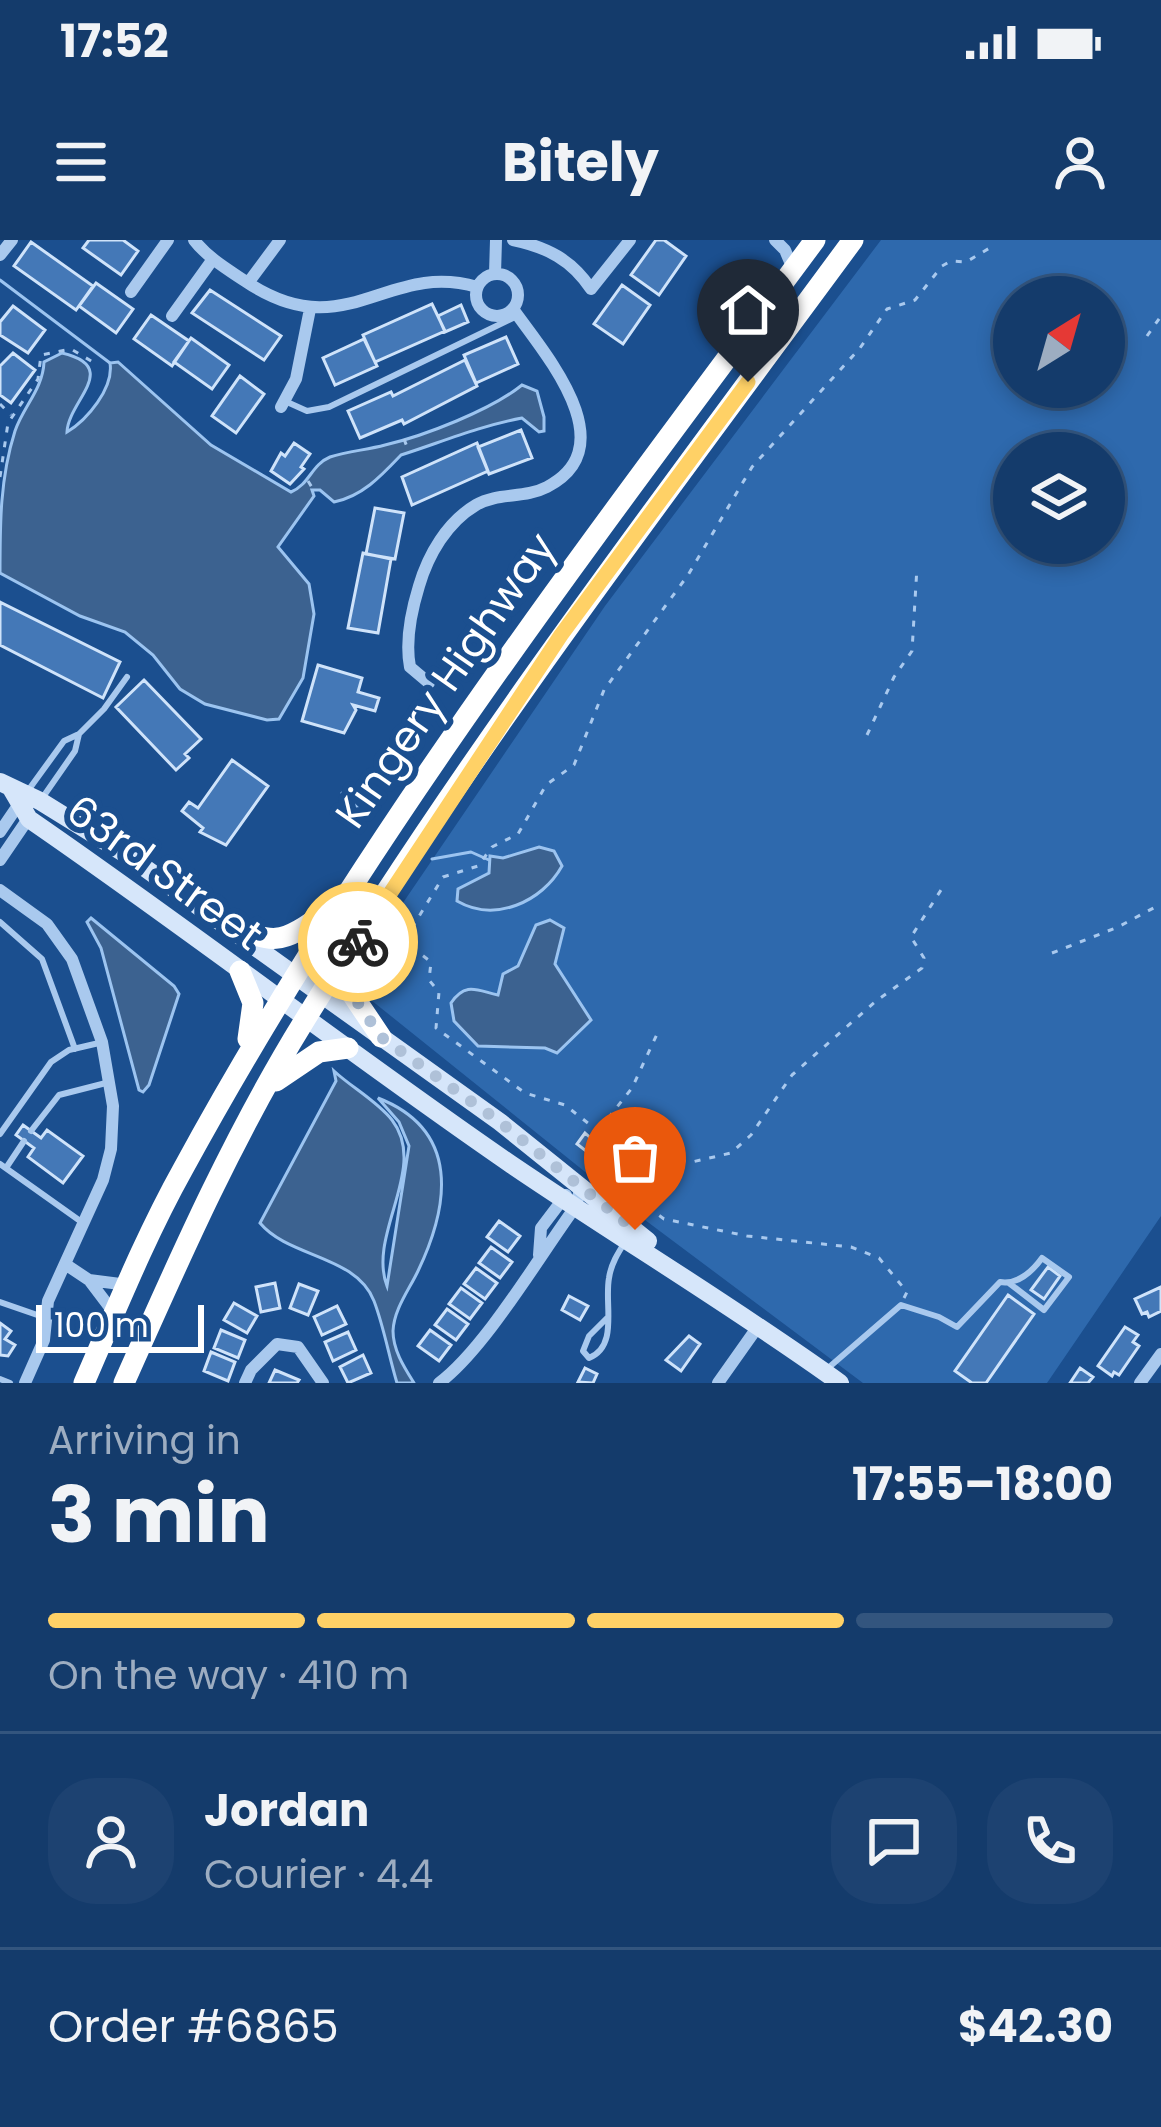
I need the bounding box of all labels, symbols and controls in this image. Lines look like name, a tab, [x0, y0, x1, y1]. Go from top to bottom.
text: 17:52	[60, 10, 169, 73]
text: Bitely	[502, 124, 659, 200]
icon: menu	[48, 129, 114, 195]
icon: person	[1047, 129, 1113, 195]
pin	[697, 259, 799, 382]
north arrow	[993, 276, 1125, 408]
map controls	[993, 276, 1125, 564]
icon: home	[715, 277, 781, 343]
button: layers	[993, 432, 1125, 564]
street label: Kingery Highway	[321, 520, 570, 840]
street label: 63rd Street	[54, 781, 275, 964]
courier	[298, 882, 418, 1002]
icon: bike	[325, 909, 391, 975]
pin	[584, 1107, 686, 1230]
icon: bag	[602, 1125, 668, 1191]
scale bar	[36, 1299, 204, 1352]
text: 100 m	[54, 1302, 149, 1349]
text: Arriving in	[48, 1413, 241, 1468]
text: 17:55–18:00	[852, 1453, 1113, 1516]
text: 3 min	[48, 1460, 270, 1569]
text: On the way · 410 m	[48, 1648, 409, 1703]
button: person	[48, 1778, 174, 1904]
button: chat	[831, 1778, 957, 1904]
button: phone	[987, 1778, 1113, 1904]
text: Jordan	[204, 1779, 369, 1842]
text: Courier · 4.4	[204, 1847, 433, 1902]
text: Order #6865	[48, 1995, 339, 2058]
text: $42.30	[958, 1995, 1113, 2058]

